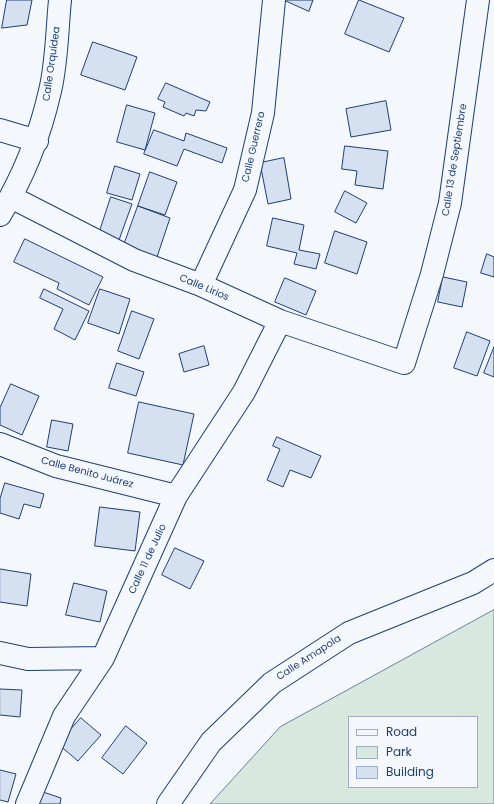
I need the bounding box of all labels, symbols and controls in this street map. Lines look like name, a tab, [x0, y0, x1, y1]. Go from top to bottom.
street label: Calle Orquídea	[41, 26, 63, 102]
street label: Calle 13 de Septiembre	[440, 103, 470, 217]
street label: Calle Guerrero	[240, 110, 268, 184]
street label: Calle Lirios	[177, 272, 231, 304]
street label: Calle Benito Juárez	[40, 455, 134, 491]
street label: Calle 11 de Julio	[127, 522, 169, 596]
street label: Calle Amapola	[275, 633, 343, 683]
legend	[348, 716, 478, 788]
text: Road	[386, 723, 417, 740]
text: Park	[386, 743, 412, 760]
text: Building	[386, 763, 434, 780]

